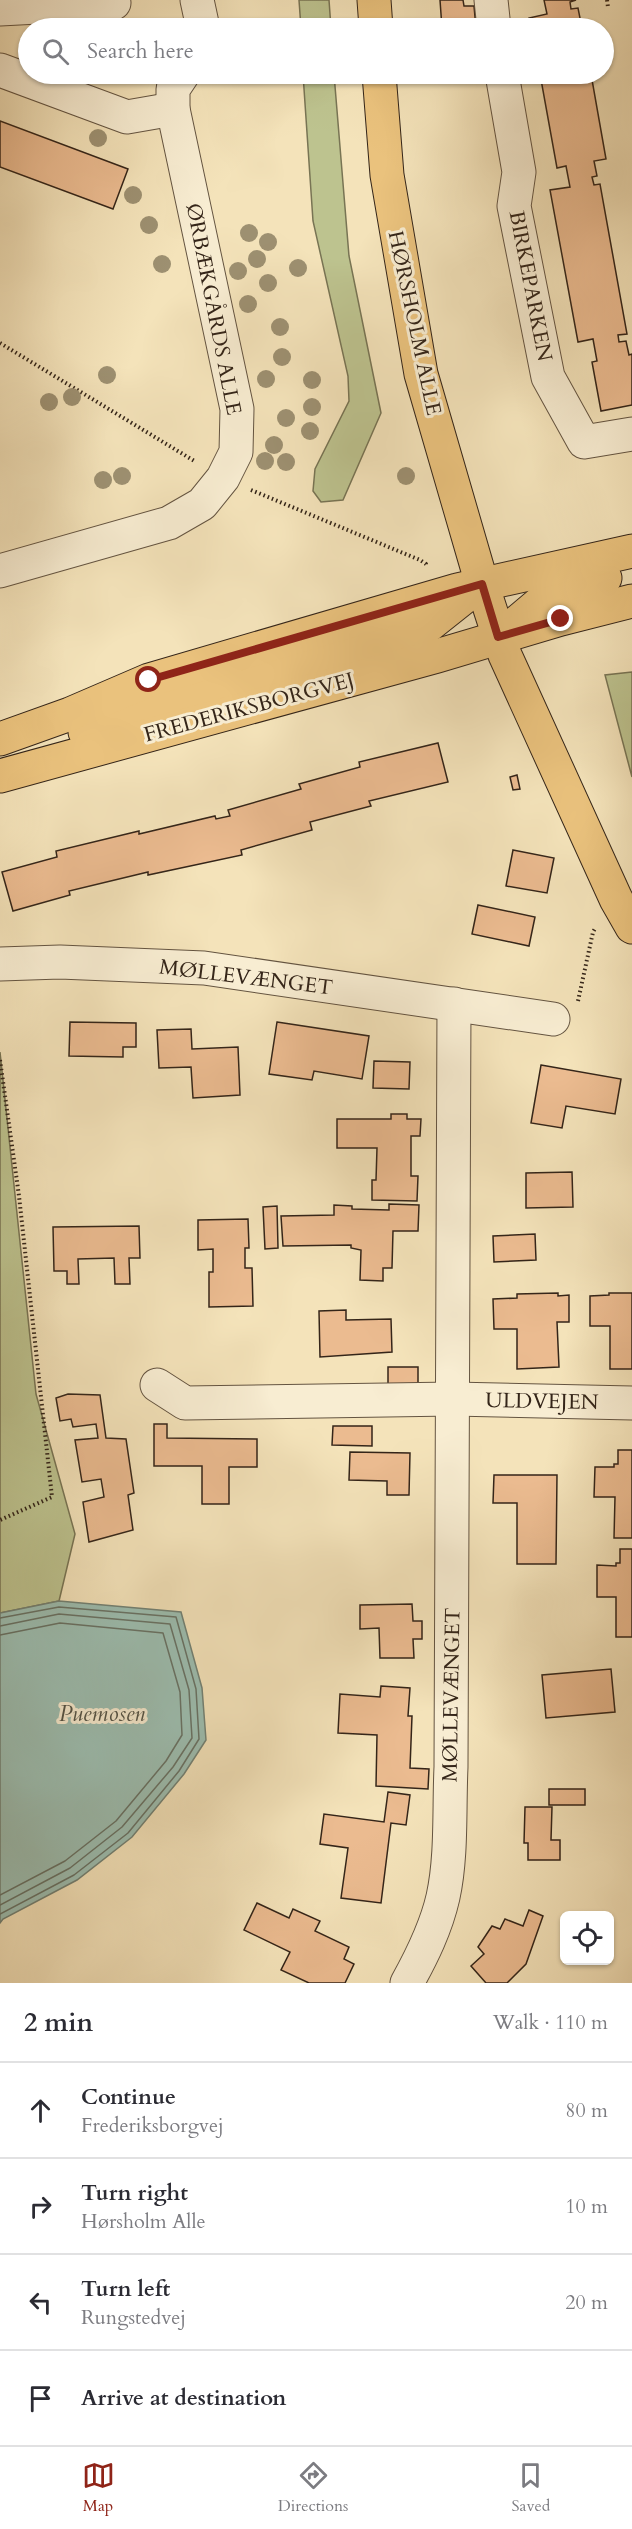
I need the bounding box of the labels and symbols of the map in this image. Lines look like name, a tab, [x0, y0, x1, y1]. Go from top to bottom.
street label: ØRBÆKGÅRDS ALLE	[179, 201, 248, 417]
street label: BIRKEPARKEN	[502, 208, 559, 364]
street label: HØRSHOLM ALLE	[381, 228, 448, 418]
route end	[547, 605, 573, 631]
street label: FREDERIKSBORGVEJ	[141, 665, 357, 750]
route start	[135, 666, 161, 692]
street label: MØLLEVÆNGET	[158, 952, 334, 1003]
street label: ULDVEJEN	[485, 1386, 599, 1417]
street label: MØLLEVÆNGET	[435, 1608, 468, 1782]
water label: Puemosen	[59, 1699, 145, 1729]

